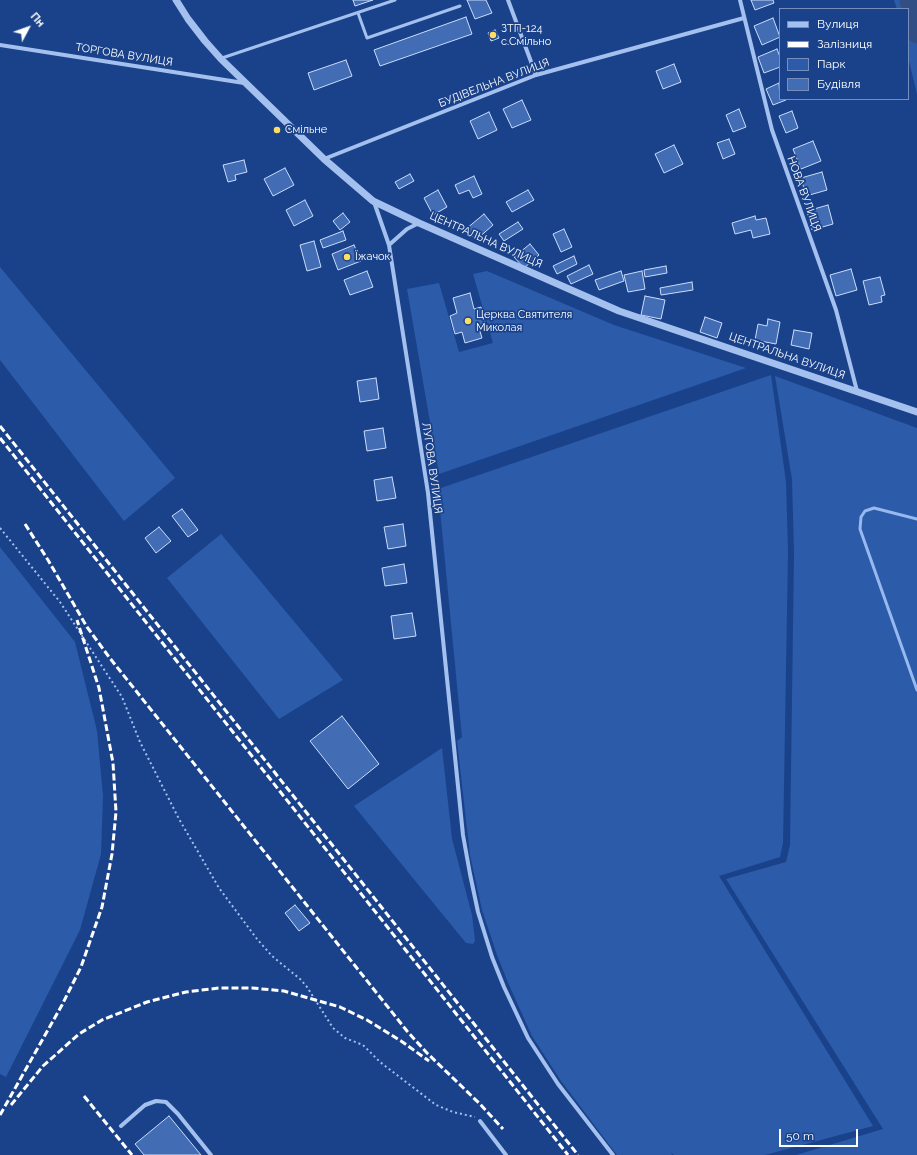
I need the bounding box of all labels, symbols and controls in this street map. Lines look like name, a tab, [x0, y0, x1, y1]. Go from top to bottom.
north arrow	[8, 8, 48, 48]
legend	[779, 8, 909, 100]
text: Пн	[28, 10, 47, 30]
text: Вулиця	[817, 17, 859, 31]
place label: ЗТП-124 с.Смільно	[501, 22, 551, 48]
marker: ЗТП-124 с.Смільно	[488, 30, 498, 40]
text: Залізниця	[817, 37, 872, 51]
street label: ТОРГОВА ВУЛИЦЯ	[74, 41, 174, 69]
street label: БУДІВЕЛЬНА ВУЛИЦЯ	[437, 56, 551, 110]
text: Парк	[817, 57, 846, 71]
text: Будівля	[817, 77, 860, 91]
place label: Смільне	[285, 123, 327, 137]
marker: Смільне	[272, 125, 282, 135]
street label: НОВА ВУЛИЦЯ	[784, 154, 824, 234]
street label: ЦЕНТРАЛЬНА ВУЛИЦЯ	[428, 209, 544, 271]
place label: Їжачок	[355, 250, 390, 264]
marker: Їжачок	[342, 252, 352, 262]
place label: Церква Святителя Миколая	[476, 308, 572, 334]
marker: Церква Святителя Миколая	[463, 316, 473, 326]
street label: ЦЕНТРАЛЬНА ВУЛИЦЯ	[727, 330, 847, 382]
street label: ЛУГОВА ВУЛИЦЯ	[419, 422, 445, 514]
scale bar	[781, 1121, 860, 1147]
text: 50 m	[786, 1129, 814, 1143]

